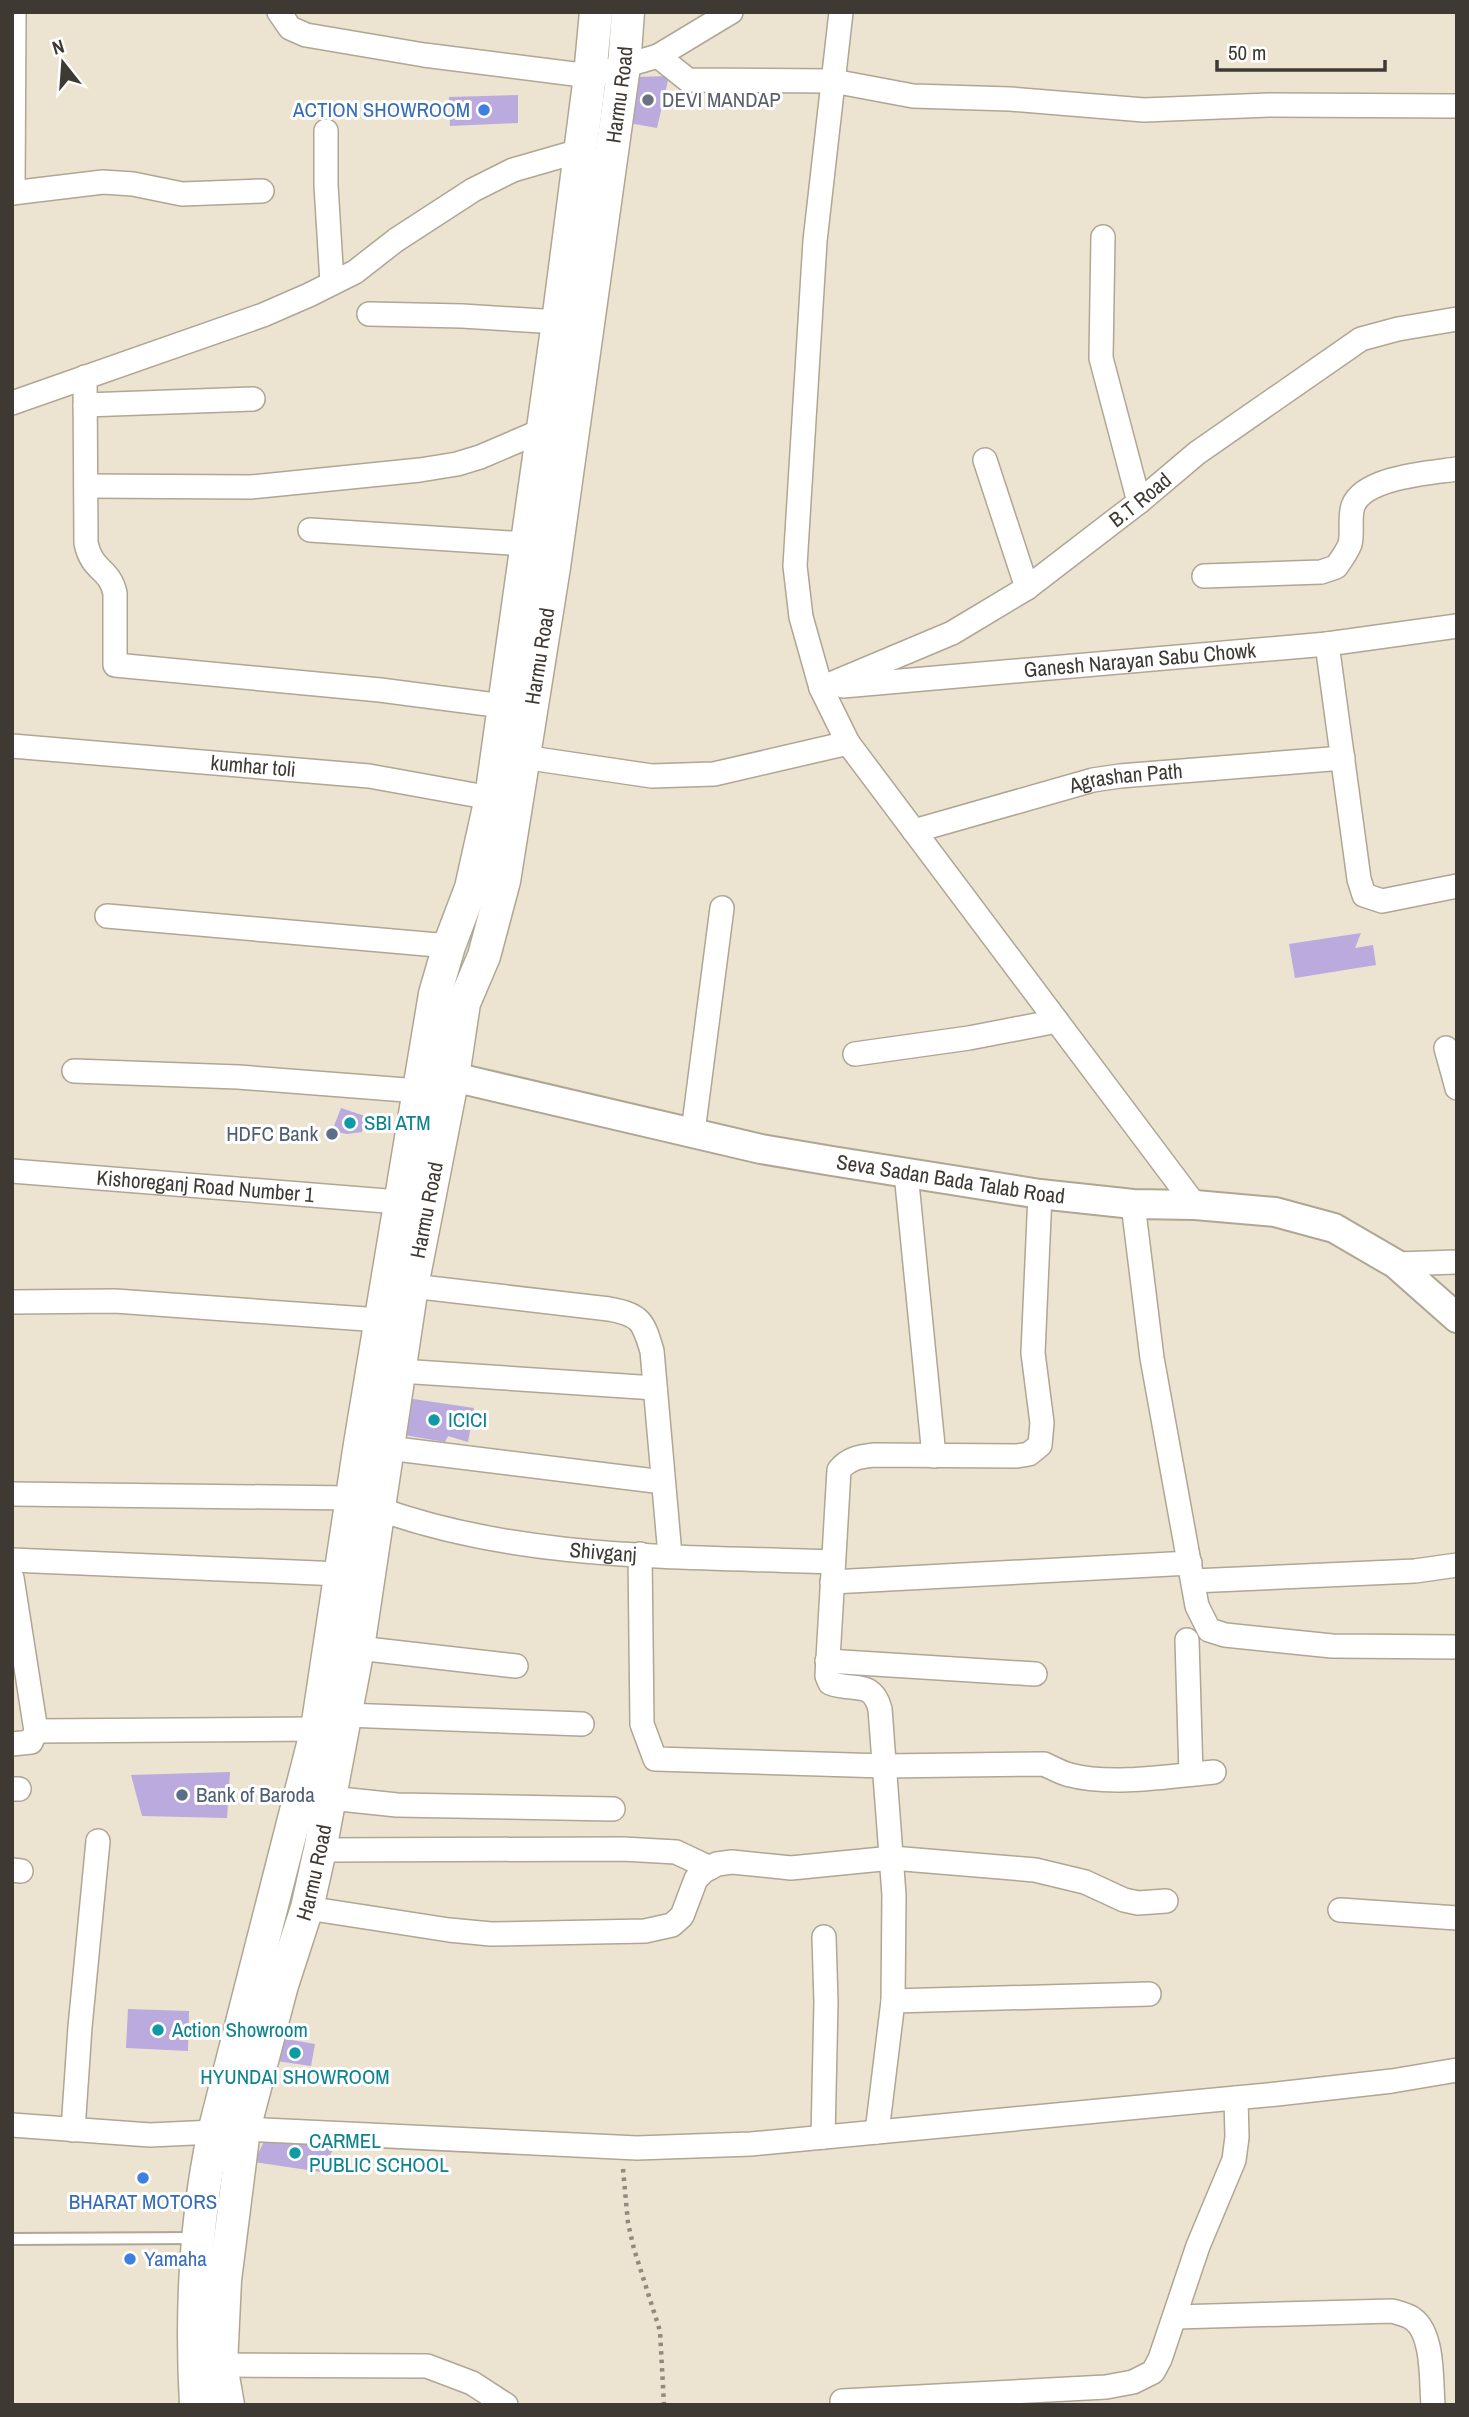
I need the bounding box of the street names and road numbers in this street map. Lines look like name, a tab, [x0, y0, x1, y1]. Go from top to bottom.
street label: Harmu Road	[598, 45, 639, 145]
street label: B.T Road	[1103, 466, 1177, 534]
street label: Harmu Road	[517, 606, 561, 707]
street label: Ganesh Narayan Sabu Chowk	[1023, 635, 1257, 684]
street label: kumhar toli	[210, 748, 297, 784]
street label: Agrashan Path	[1065, 756, 1184, 800]
street label: Seva Sadan Bada Talab Road	[834, 1147, 1066, 1211]
street label: Harmu Road	[403, 1159, 450, 1261]
street label: Kishoreganj Road Number 1	[95, 1163, 316, 1209]
street label: Shivganj	[568, 1535, 637, 1569]
street label: Harmu Road	[289, 1822, 338, 1924]

